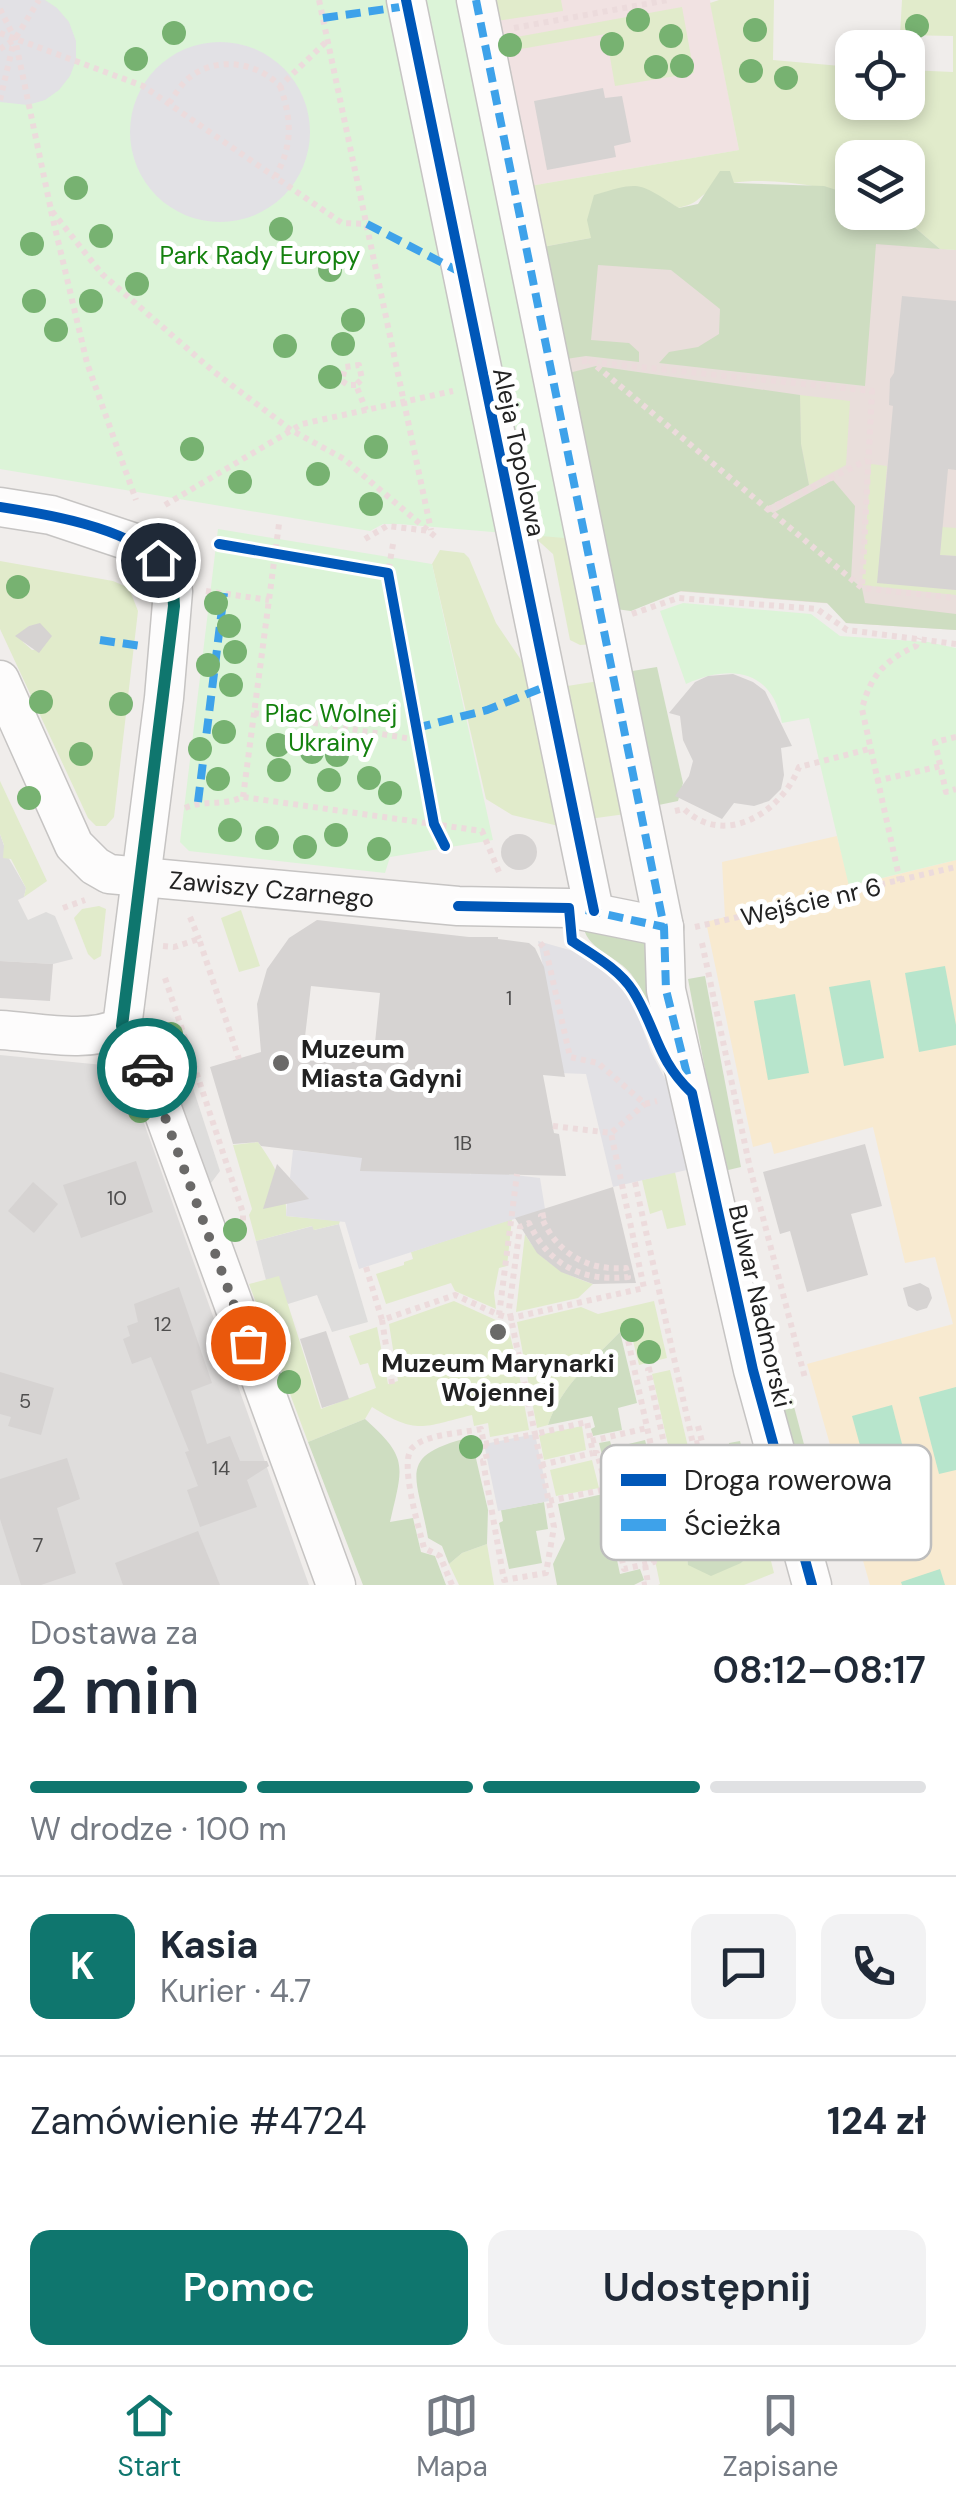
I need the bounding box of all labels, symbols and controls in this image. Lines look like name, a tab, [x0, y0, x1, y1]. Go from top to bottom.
map controls	[835, 30, 925, 230]
button: locate	[835, 30, 925, 120]
button: layers	[835, 140, 925, 230]
park label: Park Rady Europy	[160, 239, 361, 272]
street label: Aleja Topolowa	[485, 364, 553, 540]
pin	[116, 518, 201, 603]
icon: home	[131, 533, 186, 588]
park label: Plac Wolnej Ukrainy	[265, 697, 397, 759]
street label: Zawiszy Czarnego	[168, 863, 376, 915]
street label: Wejście nr 6	[738, 870, 884, 934]
house number: 1	[506, 985, 512, 1011]
courier	[97, 1018, 197, 1118]
place label: Muzeum Miasta Gdyni	[301, 1033, 462, 1095]
icon: car	[120, 1041, 175, 1096]
marker: Muzeum Miasta Gdyni	[270, 1052, 292, 1074]
house number: 1B	[454, 1130, 472, 1156]
house number: 10	[107, 1185, 127, 1211]
street label: Bulwar Nadmorski	[721, 1201, 799, 1411]
pin	[206, 1301, 291, 1386]
house number: 12	[154, 1311, 172, 1337]
icon: bag	[221, 1316, 276, 1371]
marker: Muzeum Marynarki Wojennej	[487, 1321, 509, 1343]
place label: Muzeum Marynarki Wojennej	[381, 1347, 615, 1409]
house number: 5	[19, 1388, 31, 1414]
legend	[601, 1445, 931, 1560]
house number: 14	[212, 1455, 230, 1481]
text: Droga rowerowa	[684, 1462, 892, 1499]
text: Ścieżka	[684, 1507, 781, 1544]
house number: 7	[33, 1532, 43, 1558]
text: Dostawa za	[30, 1612, 198, 1654]
text: 08:12–08:17	[712, 1645, 926, 1695]
text: 2 min	[30, 1649, 200, 1733]
text: W drodze · 100 m	[30, 1808, 287, 1850]
button: chat	[691, 1914, 796, 2019]
button: phone	[821, 1914, 926, 2019]
text: Kasia	[160, 1920, 259, 1970]
text: K	[70, 1941, 95, 1991]
text: Kurier · 4.7	[160, 1970, 311, 2012]
text: Zamówienie #4724	[30, 2096, 366, 2146]
text: 124 zł	[827, 2096, 926, 2146]
button: Pomoc	[30, 2230, 468, 2345]
button: Udostępnij	[488, 2230, 926, 2345]
tab: Start	[117, 2388, 181, 2485]
tab: Mapa	[416, 2388, 488, 2485]
tab: Zapisane	[723, 2388, 839, 2485]

